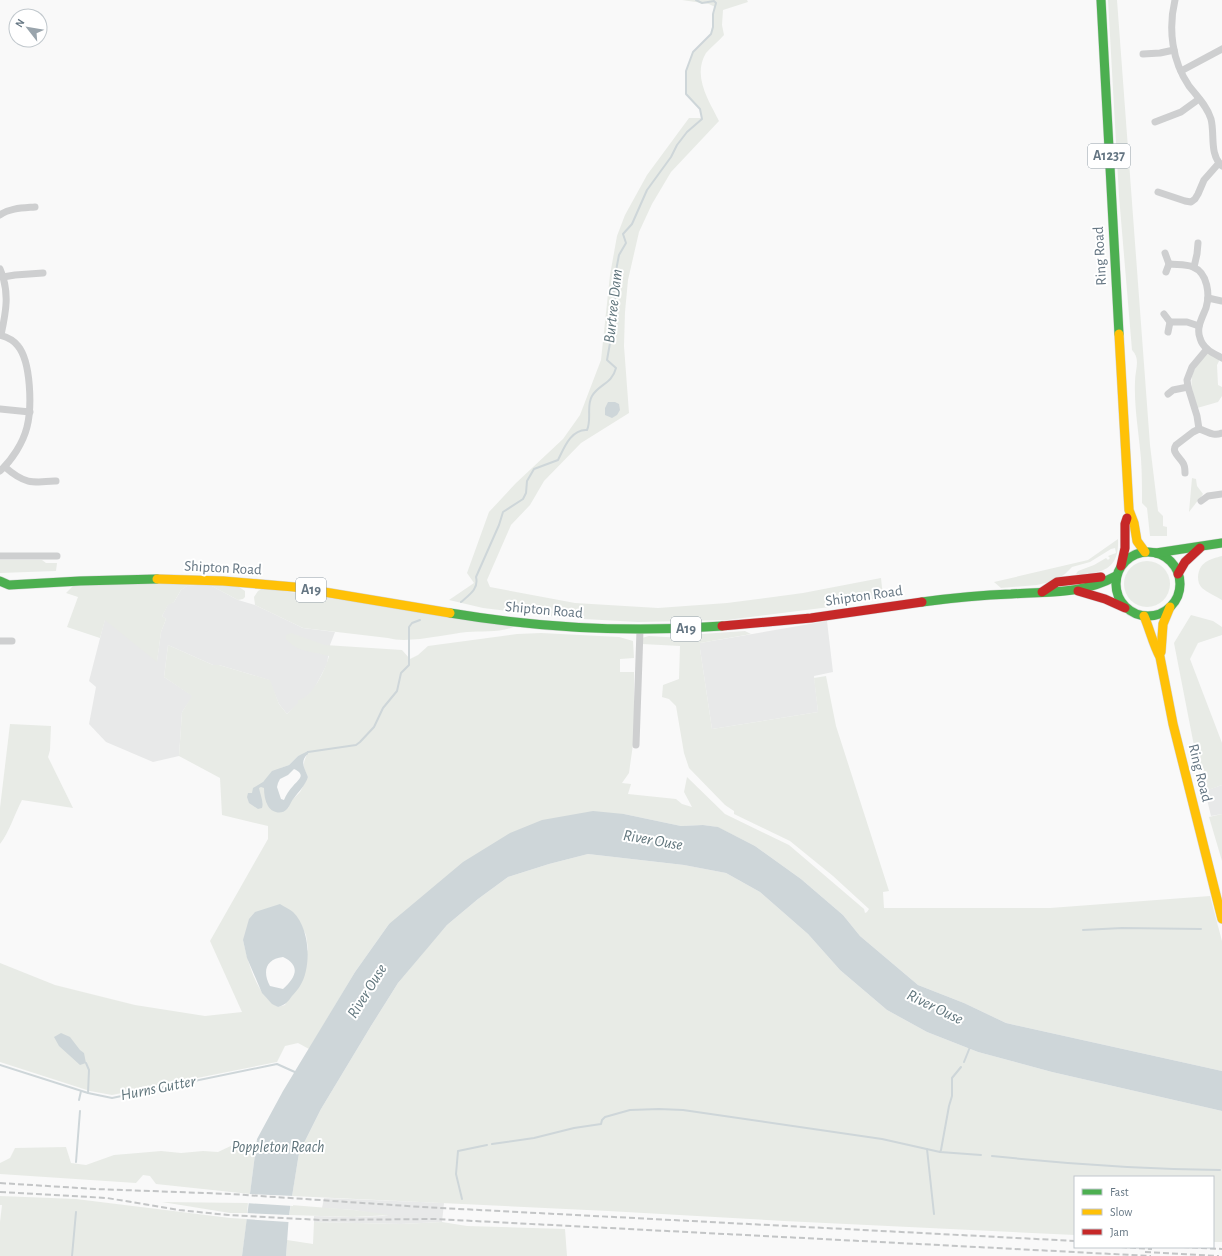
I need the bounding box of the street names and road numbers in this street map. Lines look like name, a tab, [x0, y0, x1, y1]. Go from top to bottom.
road number: A1237	[1088, 144, 1130, 168]
street label: Ring Road	[1091, 226, 1109, 286]
street label: Shipton Road	[184, 558, 262, 578]
road number: A19	[296, 578, 326, 602]
street label: Shipton Road	[824, 583, 904, 609]
street label: Shipton Road	[505, 599, 584, 621]
road number: A19	[671, 617, 701, 641]
street label: Ring Road	[1186, 742, 1215, 804]

